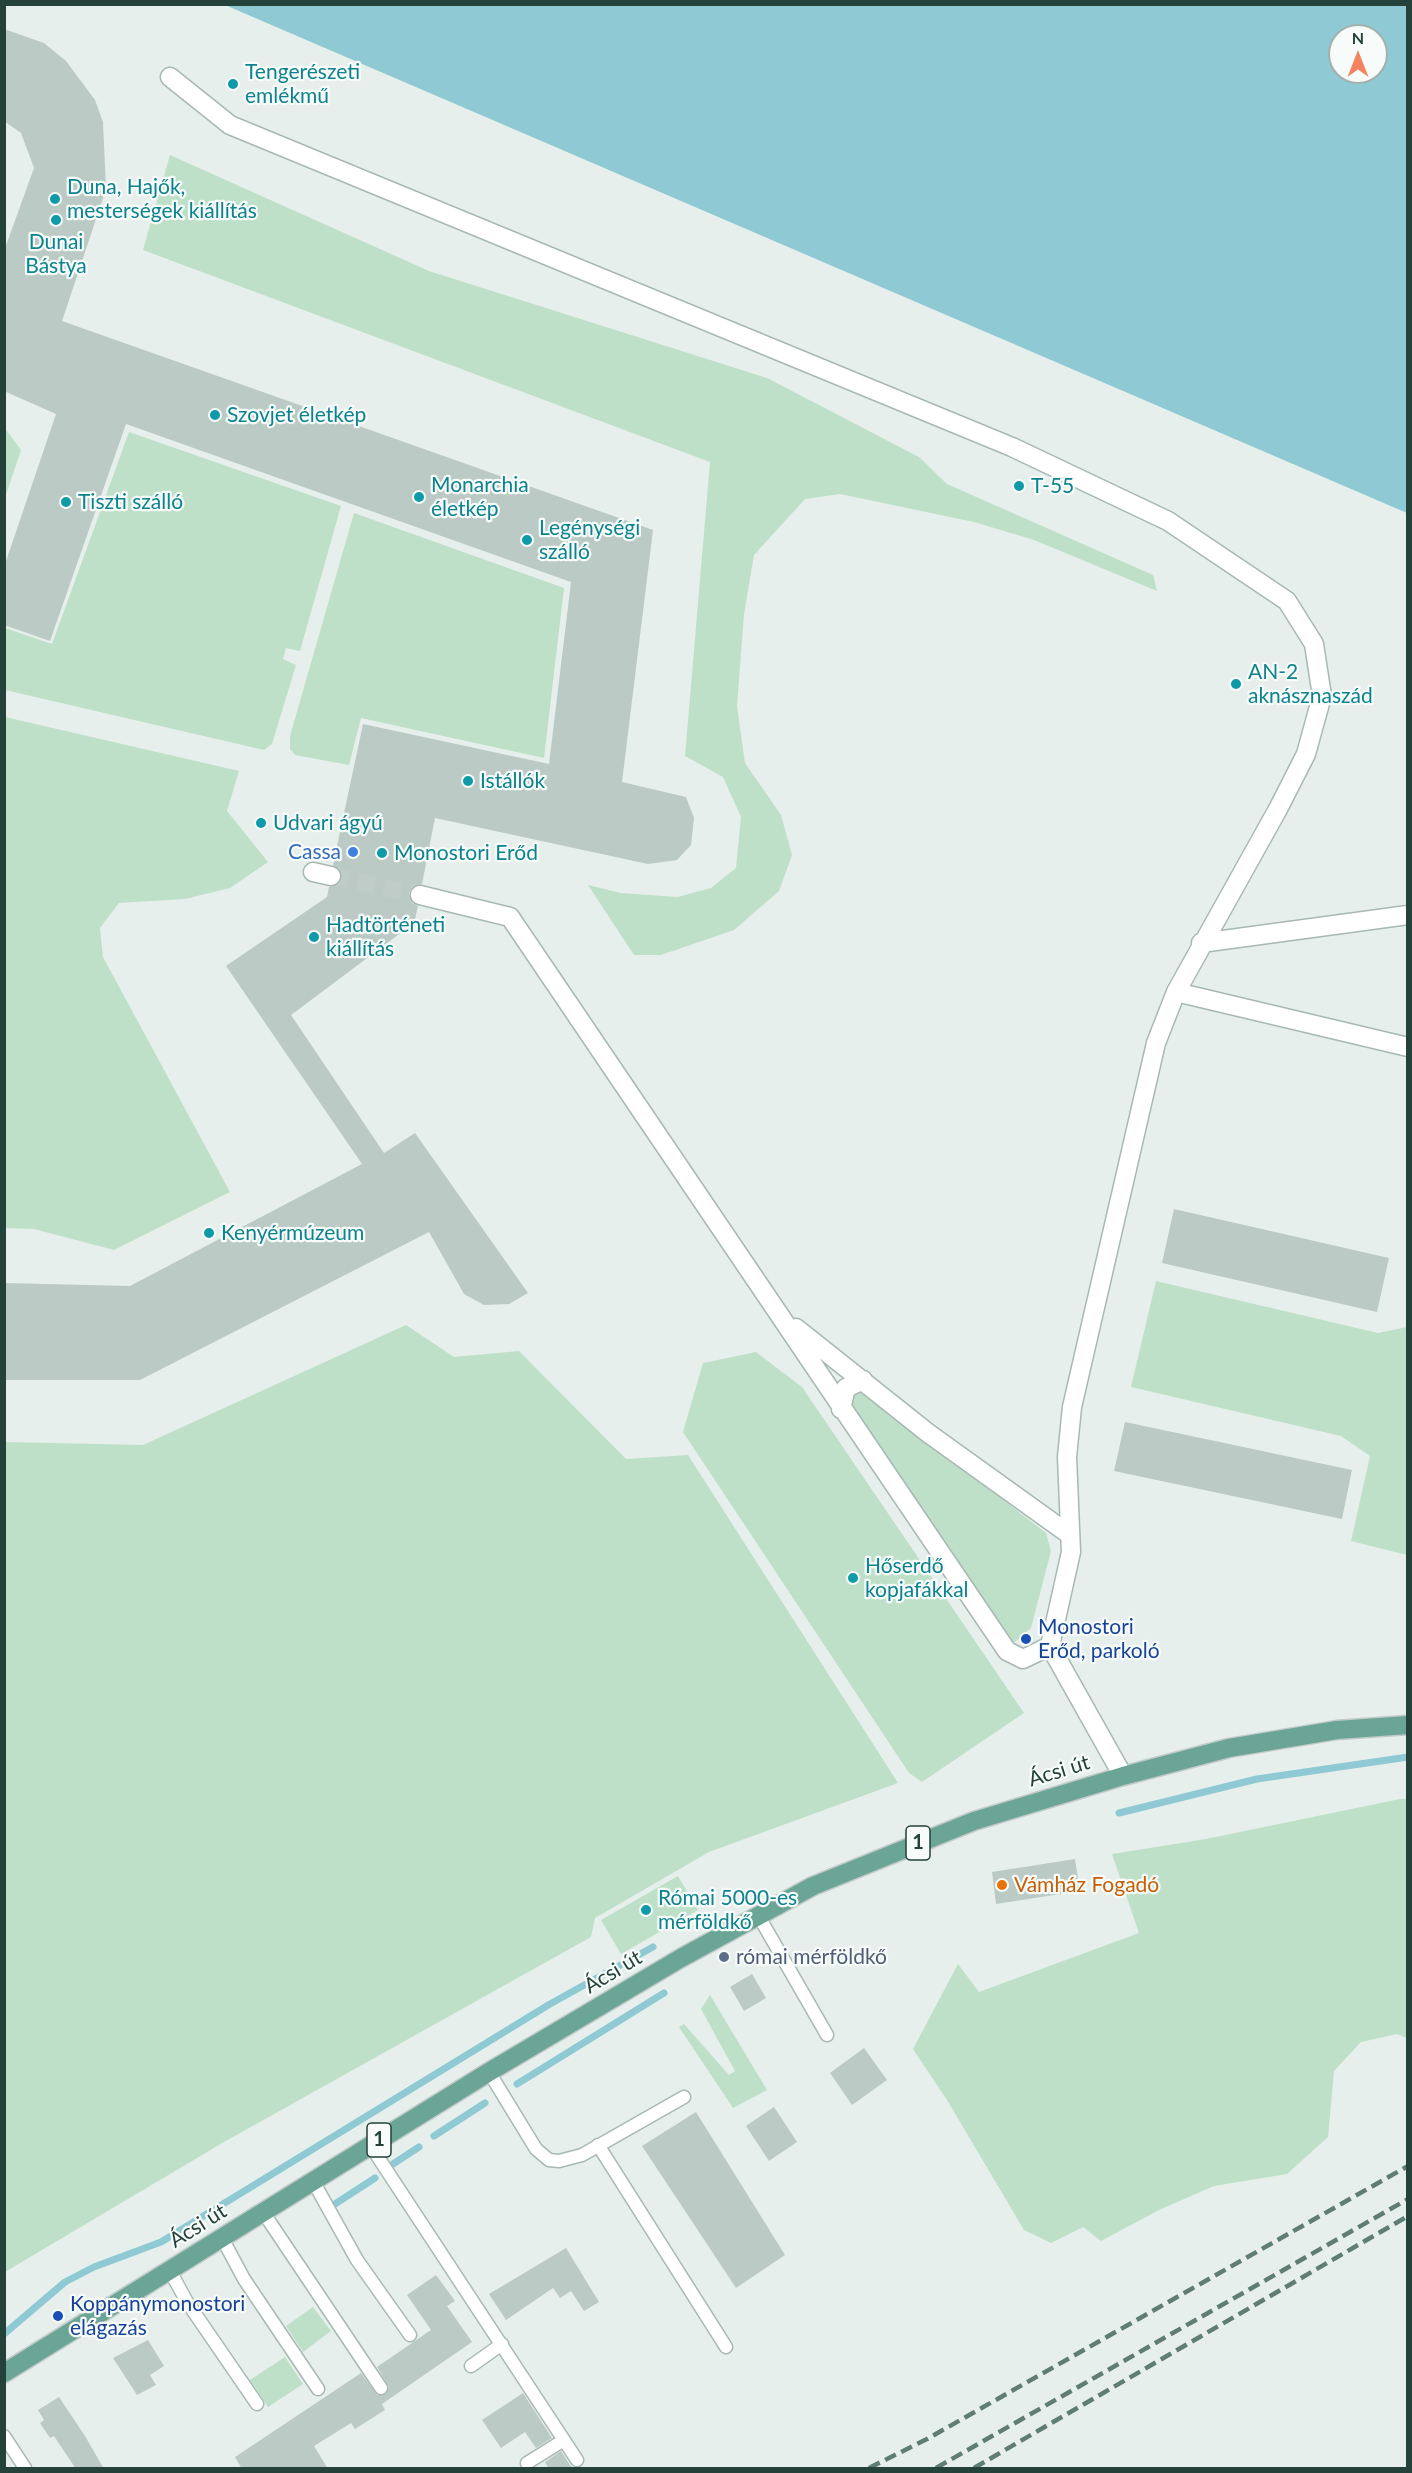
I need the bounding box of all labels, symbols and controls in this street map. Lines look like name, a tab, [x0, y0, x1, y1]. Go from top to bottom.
north arrow	[1328, 24, 1388, 84]
text: N	[1352, 28, 1364, 47]
place label: Tengerészeti emlékmű	[245, 59, 360, 109]
marker: Tengerészeti emlékmű	[226, 77, 240, 91]
place label: Duna, Hajők, mesterségek kiállítás	[67, 174, 257, 224]
marker: Duna, Hajők, mesterségek kiállítás	[48, 192, 62, 206]
marker: Dunai Bástya	[49, 213, 63, 227]
place label: Dunai Bástya	[25, 229, 87, 279]
place label: Szovjet életkép	[227, 402, 366, 428]
marker: Szovjet életkép	[208, 408, 222, 422]
place label: Monarchia életkép	[431, 472, 529, 522]
place label: T-55	[1031, 473, 1074, 499]
marker: T-55	[1012, 479, 1026, 493]
place label: Tiszti szálló	[78, 489, 183, 515]
marker: Monarchia életkép	[412, 490, 426, 504]
marker: Tiszti szálló	[59, 495, 73, 509]
place label: Legénységi szálló	[539, 515, 640, 565]
marker: Legénységi szálló	[520, 533, 534, 547]
place label: AN-2 aknásznaszád	[1248, 659, 1373, 709]
marker: AN-2 aknásznaszád	[1229, 677, 1243, 691]
place label: Istállók	[480, 768, 545, 794]
marker: Istállók	[461, 774, 475, 788]
place label: Udvari ágyú	[273, 810, 383, 836]
marker: Udvari ágyú	[254, 816, 268, 830]
place label: Cassa	[288, 839, 341, 865]
place label: Monostori Erőd	[394, 840, 538, 866]
marker: Cassa	[346, 845, 360, 859]
marker: Monostori Erőd	[375, 846, 389, 860]
place label: Hadtörténeti kiállítás	[326, 912, 445, 962]
marker: Hadtörténeti kiállítás	[307, 930, 321, 944]
place label: Kenyérmúzeum	[221, 1220, 364, 1246]
marker: Kenyérmúzeum	[202, 1226, 216, 1240]
place label: Hőserdő kopjafákkal	[865, 1553, 969, 1603]
marker: Hőserdő kopjafákkal	[846, 1571, 860, 1585]
place label: Monostori Erőd, parkoló	[1038, 1614, 1160, 1664]
marker: Monostori Erőd, parkoló	[1019, 1632, 1033, 1646]
street label: Ácsi út	[1025, 1750, 1093, 1792]
road number: 1	[906, 1826, 930, 1860]
place label: Vámház Fogadó	[1014, 1872, 1159, 1898]
marker: Vámház Fogadó	[995, 1878, 1009, 1892]
place label: Római 5000-es mérföldkő	[658, 1885, 797, 1935]
marker: Római 5000-es mérföldkő	[639, 1903, 653, 1917]
place label: római mérföldkő	[736, 1944, 887, 1970]
street label: Ácsi út	[580, 1945, 646, 1999]
marker: római mérföldkő	[717, 1950, 731, 1964]
road number: 1	[367, 2123, 391, 2157]
street label: Ácsi út	[165, 2199, 231, 2253]
place label: Koppánymonostori elágazás	[70, 2291, 245, 2341]
marker: Koppánymonostori elágazás	[51, 2309, 65, 2323]

